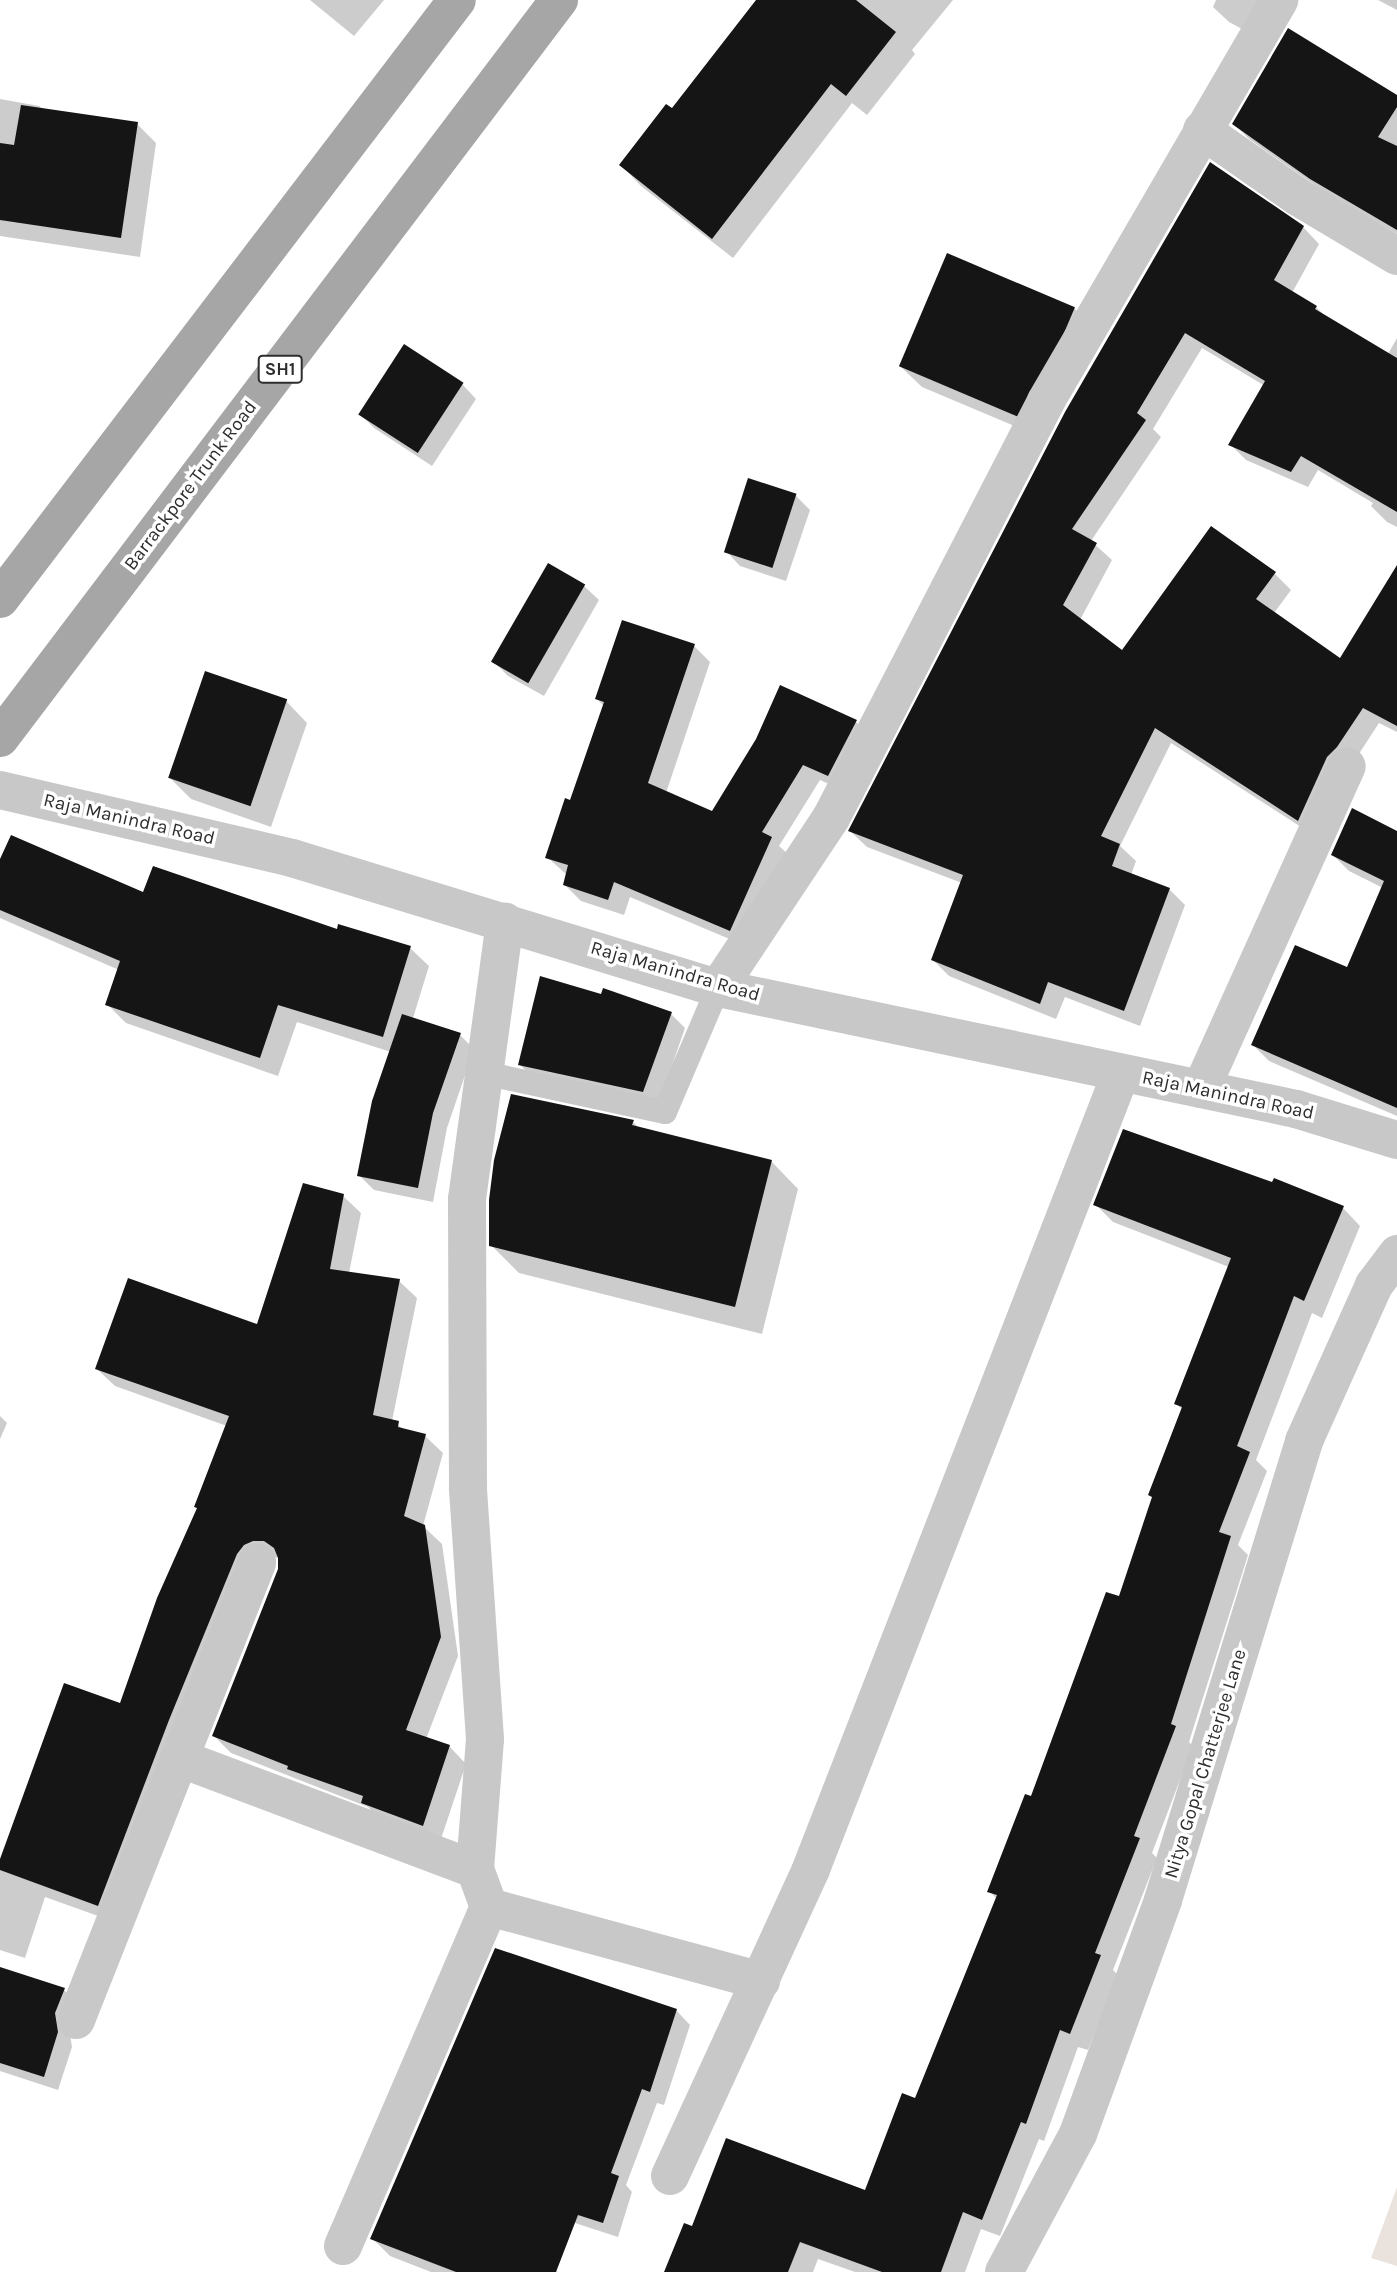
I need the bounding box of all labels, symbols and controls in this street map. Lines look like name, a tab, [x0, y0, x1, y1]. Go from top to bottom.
road number: SH1	[257, 354, 303, 384]
street label: Barrackpore Trunk Road	[120, 397, 262, 575]
street label: Raja Manindra Road	[41, 789, 217, 851]
street label: Raja Manindra Road	[588, 937, 762, 1007]
street label: Raja Manindra Road	[1140, 1067, 1316, 1125]
street label: Nitya Gopal Chatterjee Lane	[1160, 1647, 1252, 1881]

